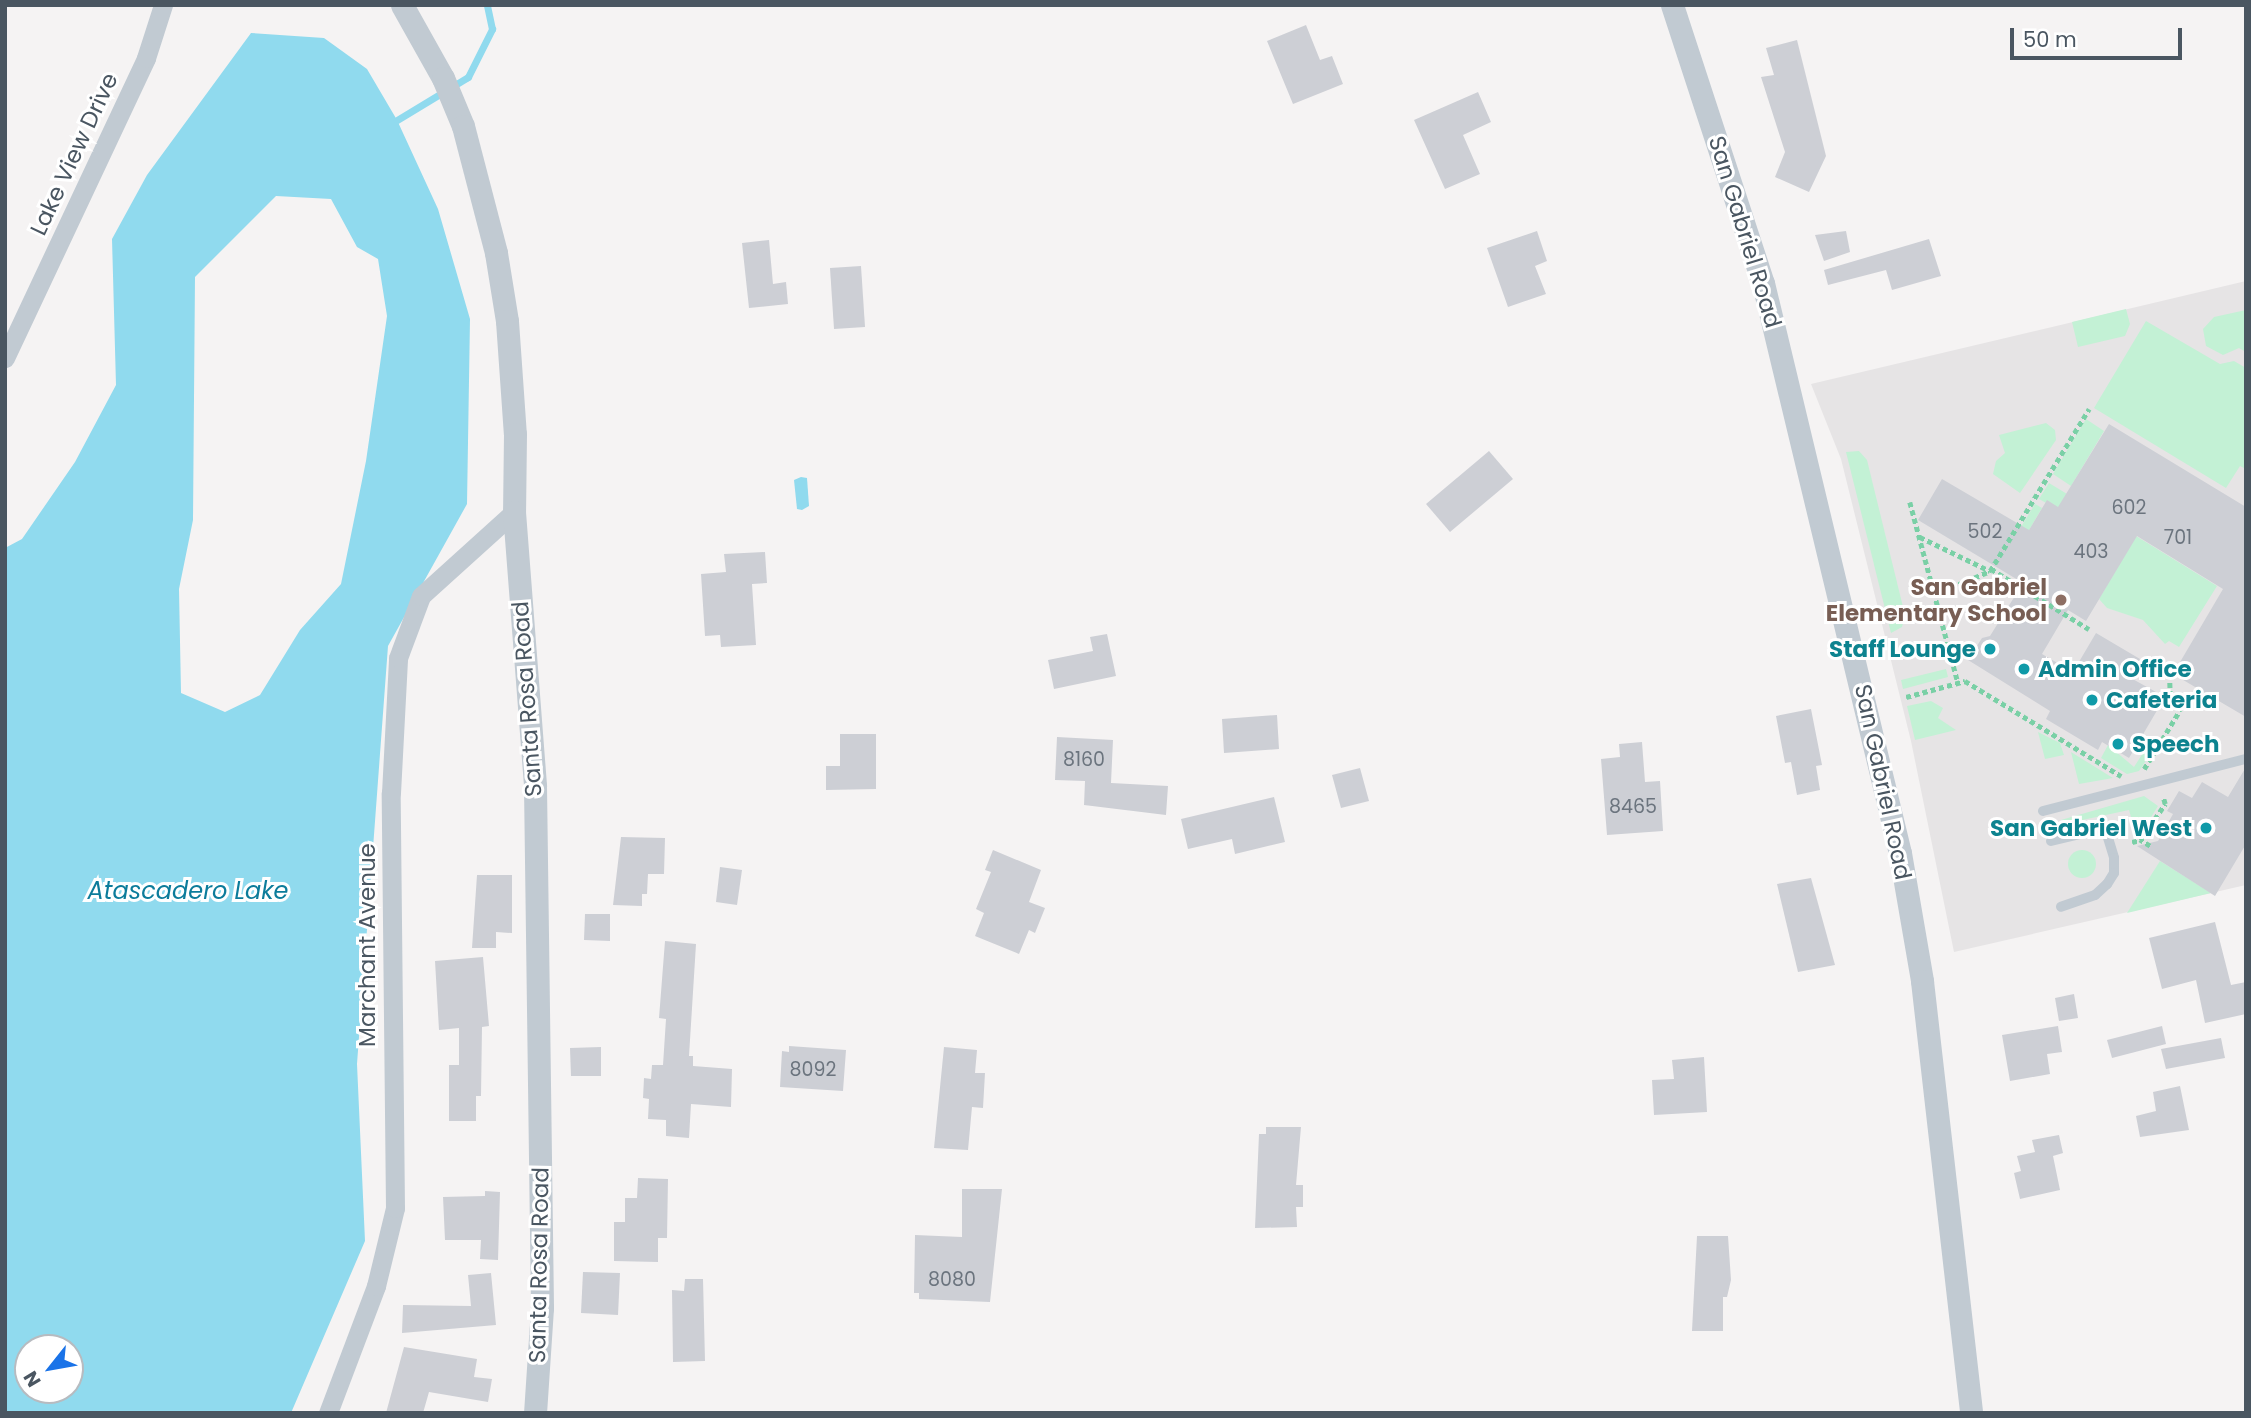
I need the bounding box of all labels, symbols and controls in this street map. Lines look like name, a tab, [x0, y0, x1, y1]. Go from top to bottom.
scale bar	[2013, 14, 2184, 58]
text: 50 m	[2023, 25, 2077, 54]
street label: Lake View Drive	[24, 68, 124, 240]
street label: San Gabriel Road	[1703, 133, 1787, 331]
house number: 602	[2112, 497, 2146, 519]
house number: 502	[1968, 521, 2002, 543]
house number: 701	[2164, 527, 2192, 549]
house number: 403	[2073, 541, 2109, 563]
place label: San Gabriel Elementary School	[1826, 573, 2047, 627]
marker: San Gabriel Elementary School	[2053, 592, 2069, 608]
street label: Santa Rosa Road	[506, 600, 548, 798]
place label: Staff Lounge	[1829, 635, 1976, 663]
marker: Staff Lounge	[1982, 641, 1998, 657]
place label: Admin Office	[2038, 655, 2192, 683]
marker: Admin Office	[2016, 661, 2032, 677]
street label: San Gabriel Road	[1849, 682, 1917, 882]
place label: Cafeteria	[2106, 686, 2217, 714]
marker: Cafeteria	[2084, 692, 2100, 708]
place label: Speech	[2132, 730, 2220, 758]
marker: Speech	[2110, 736, 2126, 752]
house number: 8160	[1063, 749, 1105, 771]
house number: 8465	[1609, 796, 1657, 818]
place label: San Gabriel West	[1990, 814, 2192, 842]
marker: San Gabriel West	[2198, 820, 2214, 836]
street label: Marchant Avenue	[353, 843, 381, 1047]
water label: Atascadero Lake	[88, 877, 288, 905]
house number: 8092	[790, 1059, 836, 1081]
street label: Santa Rosa Road	[523, 1167, 555, 1363]
house number: 8080	[928, 1269, 976, 1291]
north arrow	[14, 1334, 84, 1404]
text: N	[17, 1366, 48, 1392]

